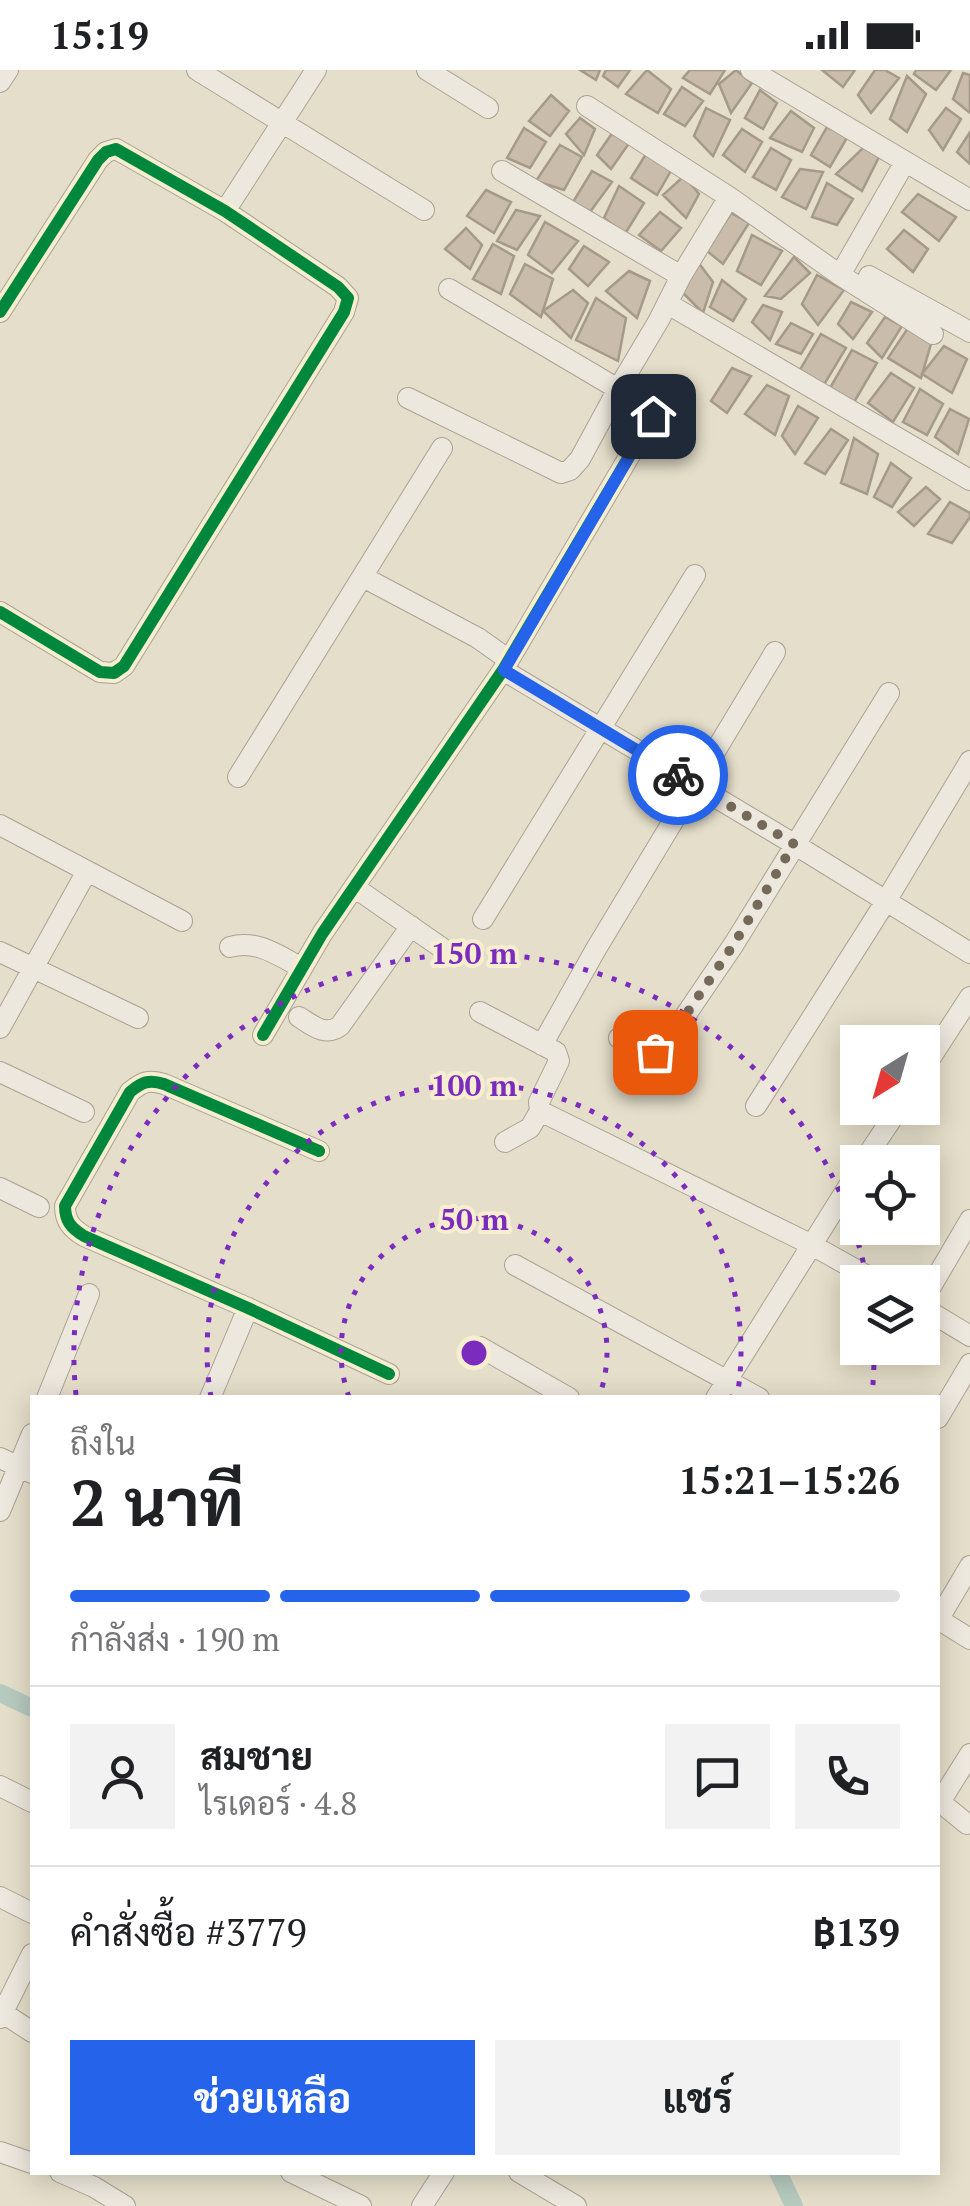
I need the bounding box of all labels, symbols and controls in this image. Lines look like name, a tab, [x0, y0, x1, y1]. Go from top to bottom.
text: 15:19	[50, 10, 149, 60]
pin	[611, 374, 696, 459]
icon: home	[626, 389, 681, 444]
courier	[628, 725, 728, 825]
icon: bike	[651, 748, 706, 803]
text: 150 m	[431, 933, 518, 973]
pin	[613, 1010, 698, 1095]
icon: bag	[628, 1025, 683, 1080]
north arrow	[840, 1025, 940, 1125]
map controls	[840, 1025, 940, 1365]
text: 100 m	[431, 1065, 518, 1105]
button: locate	[840, 1145, 940, 1245]
text: 50 m	[439, 1199, 509, 1239]
button: layers	[840, 1265, 940, 1365]
centre of rings	[456, 1335, 492, 1371]
text: ถึงใน	[70, 1422, 136, 1464]
text: 15:21–15:26	[678, 1455, 900, 1505]
text: 2 นาที	[70, 1458, 244, 1545]
text: กำลังส่ง · 190 m	[70, 1618, 280, 1660]
button: person	[70, 1724, 175, 1829]
button: chat	[665, 1724, 770, 1829]
button: phone	[795, 1724, 900, 1829]
text: สมชาย	[200, 1731, 313, 1781]
text: ไรเดอร์ · 4.8	[200, 1782, 357, 1824]
text: คำสั่งซื้อ #3779	[70, 1907, 307, 1957]
text: ฿139	[813, 1907, 900, 1957]
button: ช่วยเหลือ	[70, 2040, 475, 2155]
button: แชร์	[495, 2040, 900, 2155]

